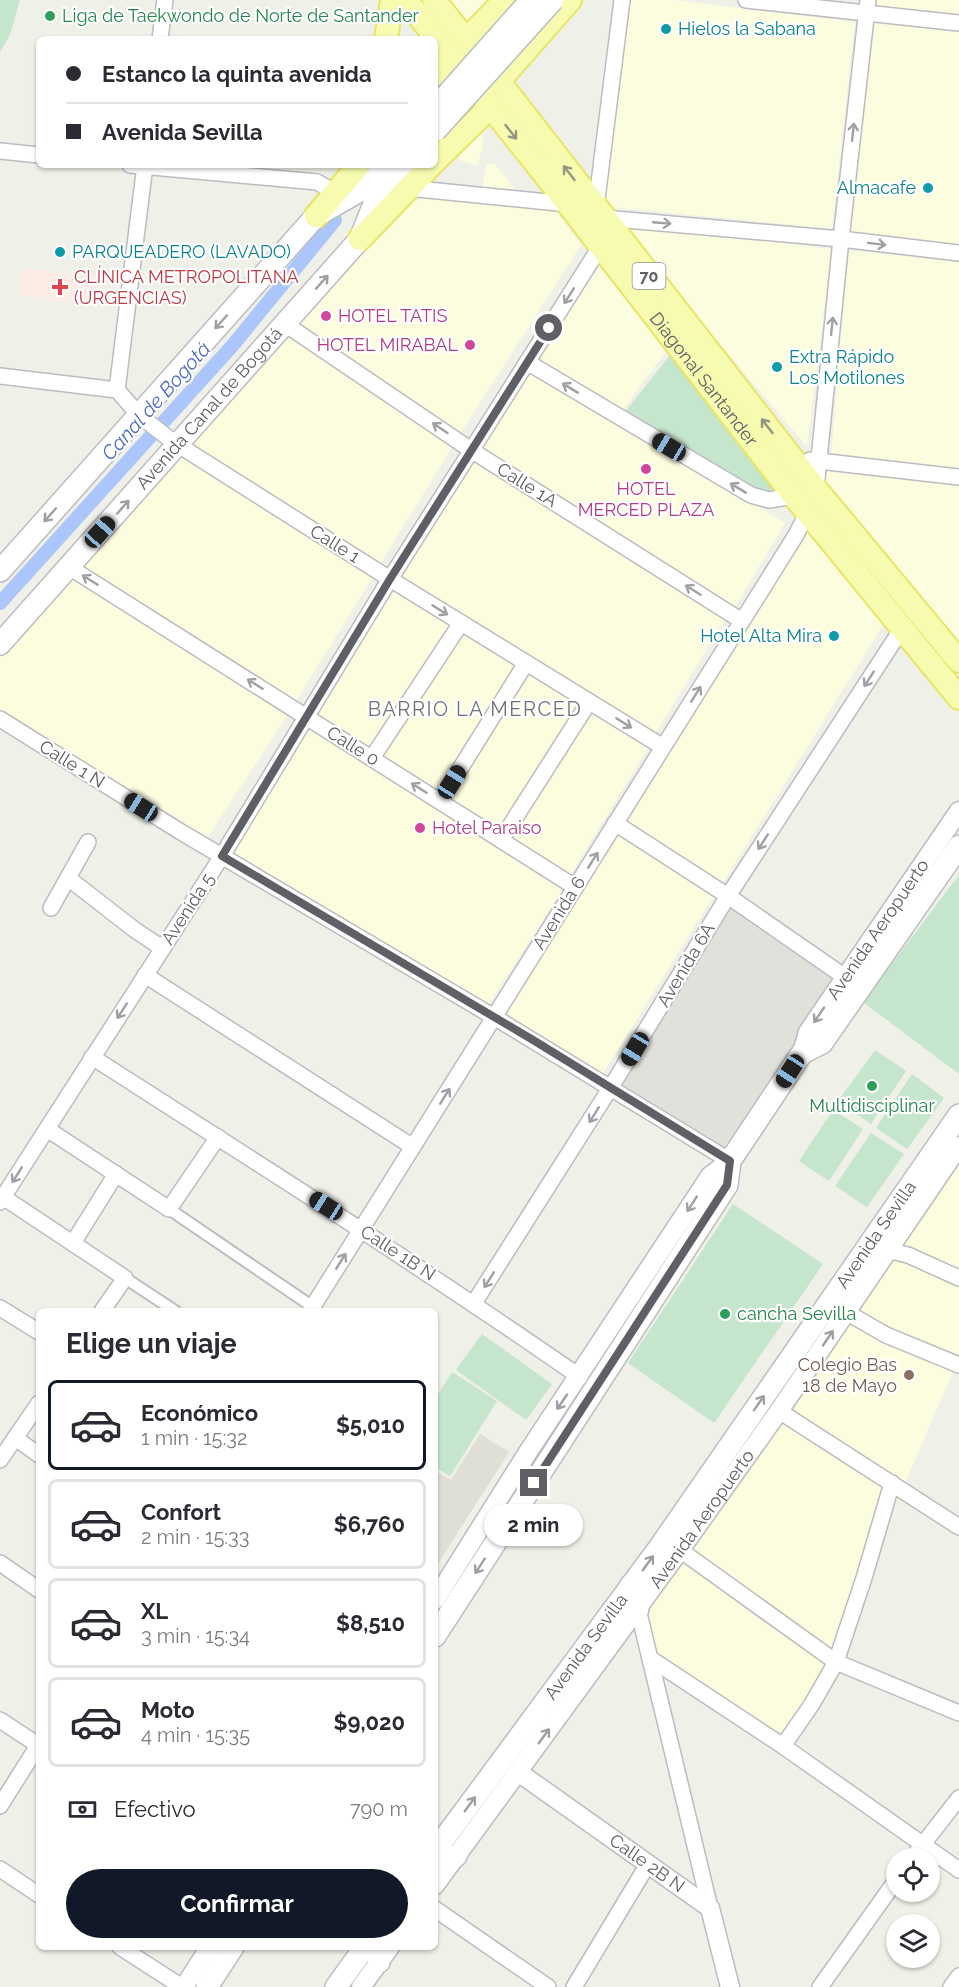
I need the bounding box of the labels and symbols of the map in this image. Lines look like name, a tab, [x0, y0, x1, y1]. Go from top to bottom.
place label: Liga de Taekwondo de Norte de Santander	[62, 5, 420, 26]
marker: Liga de Taekwondo de Norte de Santander	[43, 9, 57, 23]
place label: Hielos la Sabana	[678, 18, 816, 39]
marker: Hielos la Sabana	[659, 22, 673, 36]
one-way arrow	[848, 123, 859, 143]
one-way arrow	[505, 124, 518, 140]
one-way arrow	[563, 165, 576, 181]
place label: Almacafe	[837, 177, 916, 198]
marker: Almacafe	[921, 181, 935, 195]
one-way arrow	[652, 218, 672, 229]
one-way arrow	[867, 238, 887, 249]
place label: PARQUEADERO (LAVADO)	[72, 241, 291, 262]
marker: PARQUEADERO (LAVADO)	[53, 245, 67, 259]
road number: 70	[632, 263, 666, 289]
place label: CLÍNICA METROPOLITANA (URGENCIAS)	[74, 265, 299, 308]
one-way arrow	[315, 275, 329, 290]
marker: CLÍNICA METROPOLITANA (URGENCIAS)	[51, 278, 69, 296]
one-way arrow	[562, 287, 574, 304]
place label: HOTEL TATIS	[338, 305, 447, 326]
street label: Diagonal Santander	[646, 308, 763, 450]
marker: HOTEL TATIS	[319, 309, 333, 323]
one-way arrow	[214, 314, 228, 329]
route start	[535, 314, 562, 341]
one-way arrow	[827, 317, 838, 337]
street label: Avenida Canal de Bogotá	[131, 323, 286, 494]
place label: HOTEL MIRABAL	[317, 334, 459, 355]
water label: Canal de Bogotá	[96, 337, 216, 465]
marker: HOTEL MIRABAL	[463, 338, 477, 352]
place label: Extra Rápido Los Motilones	[789, 346, 905, 388]
marker: Extra Rápido Los Motilones	[770, 360, 784, 374]
one-way arrow	[562, 382, 579, 394]
one-way arrow	[761, 418, 774, 434]
one-way arrow	[431, 422, 448, 435]
car	[649, 430, 689, 464]
street label: Calle 1A	[493, 458, 561, 511]
marker: HOTEL MERCED PLAZA	[639, 462, 653, 476]
place label: HOTEL MERCED PLAZA	[578, 478, 714, 520]
one-way arrow	[730, 481, 747, 493]
one-way arrow	[116, 499, 130, 514]
one-way arrow	[43, 507, 57, 522]
car	[81, 513, 119, 551]
street label: Calle 1	[306, 520, 364, 567]
one-way arrow	[82, 573, 99, 585]
one-way arrow	[685, 583, 702, 595]
one-way arrow	[431, 604, 448, 616]
place label: Hotel Alta Mira	[700, 625, 822, 646]
marker: Hotel Alta Mira	[827, 629, 841, 643]
one-way arrow	[863, 670, 875, 687]
one-way arrow	[246, 678, 263, 691]
one-way arrow	[690, 686, 702, 703]
district label: BARRIO LA MERCED	[368, 697, 582, 721]
one-way arrow	[615, 718, 632, 730]
street label: Calle 0	[323, 721, 383, 770]
street label: Calle 1 N	[36, 735, 109, 792]
car	[435, 762, 469, 802]
one-way arrow	[411, 782, 428, 795]
car	[121, 790, 161, 824]
place label: Hotel Paraiso	[432, 817, 542, 838]
marker: Hotel Paraiso	[413, 821, 427, 835]
one-way arrow	[757, 833, 769, 850]
one-way arrow	[587, 852, 599, 869]
street label: Avenida Aeropuerto	[822, 855, 933, 1003]
street label: Avenida 5	[157, 869, 219, 949]
street label: Avenida 6	[528, 872, 589, 953]
street label: Avenida 6A	[652, 919, 719, 1011]
one-way arrow	[116, 1002, 129, 1019]
one-way arrow	[813, 1006, 825, 1023]
car	[618, 1029, 652, 1069]
car	[773, 1051, 807, 1091]
marker: Multidisciplinar	[865, 1079, 879, 1093]
one-way arrow	[439, 1088, 451, 1105]
place label: Multidisciplinar	[809, 1095, 935, 1116]
one-way arrow	[588, 1106, 600, 1123]
one-way arrow	[11, 1166, 23, 1183]
street label: Avenida Sevilla	[831, 1177, 920, 1292]
car	[306, 1189, 346, 1223]
one-way arrow	[686, 1195, 698, 1212]
street label: Calle 1B N	[357, 1221, 440, 1285]
one-way arrow	[335, 1253, 348, 1270]
one-way arrow	[483, 1271, 496, 1288]
place label: cancha Sevilla	[737, 1303, 856, 1324]
marker: cancha Sevilla	[718, 1307, 732, 1321]
one-way arrow	[822, 1331, 834, 1347]
place label: Colegio Bas 18 de Mayo	[798, 1354, 897, 1396]
marker: Colegio Bas 18 de Mayo	[902, 1368, 916, 1382]
one-way arrow	[556, 1393, 568, 1410]
one-way arrow	[753, 1395, 765, 1411]
street label: Avenida Aeropuerto	[645, 1445, 758, 1592]
route end	[520, 1469, 547, 1496]
callout: 2 min	[484, 1504, 584, 1546]
one-way arrow	[641, 1555, 654, 1571]
one-way arrow	[474, 1557, 486, 1574]
street label: Avenida Sevilla	[540, 1590, 631, 1703]
one-way arrow	[538, 1729, 550, 1745]
one-way arrow	[463, 1797, 476, 1813]
street label: Calle 2B N	[606, 1829, 689, 1897]

